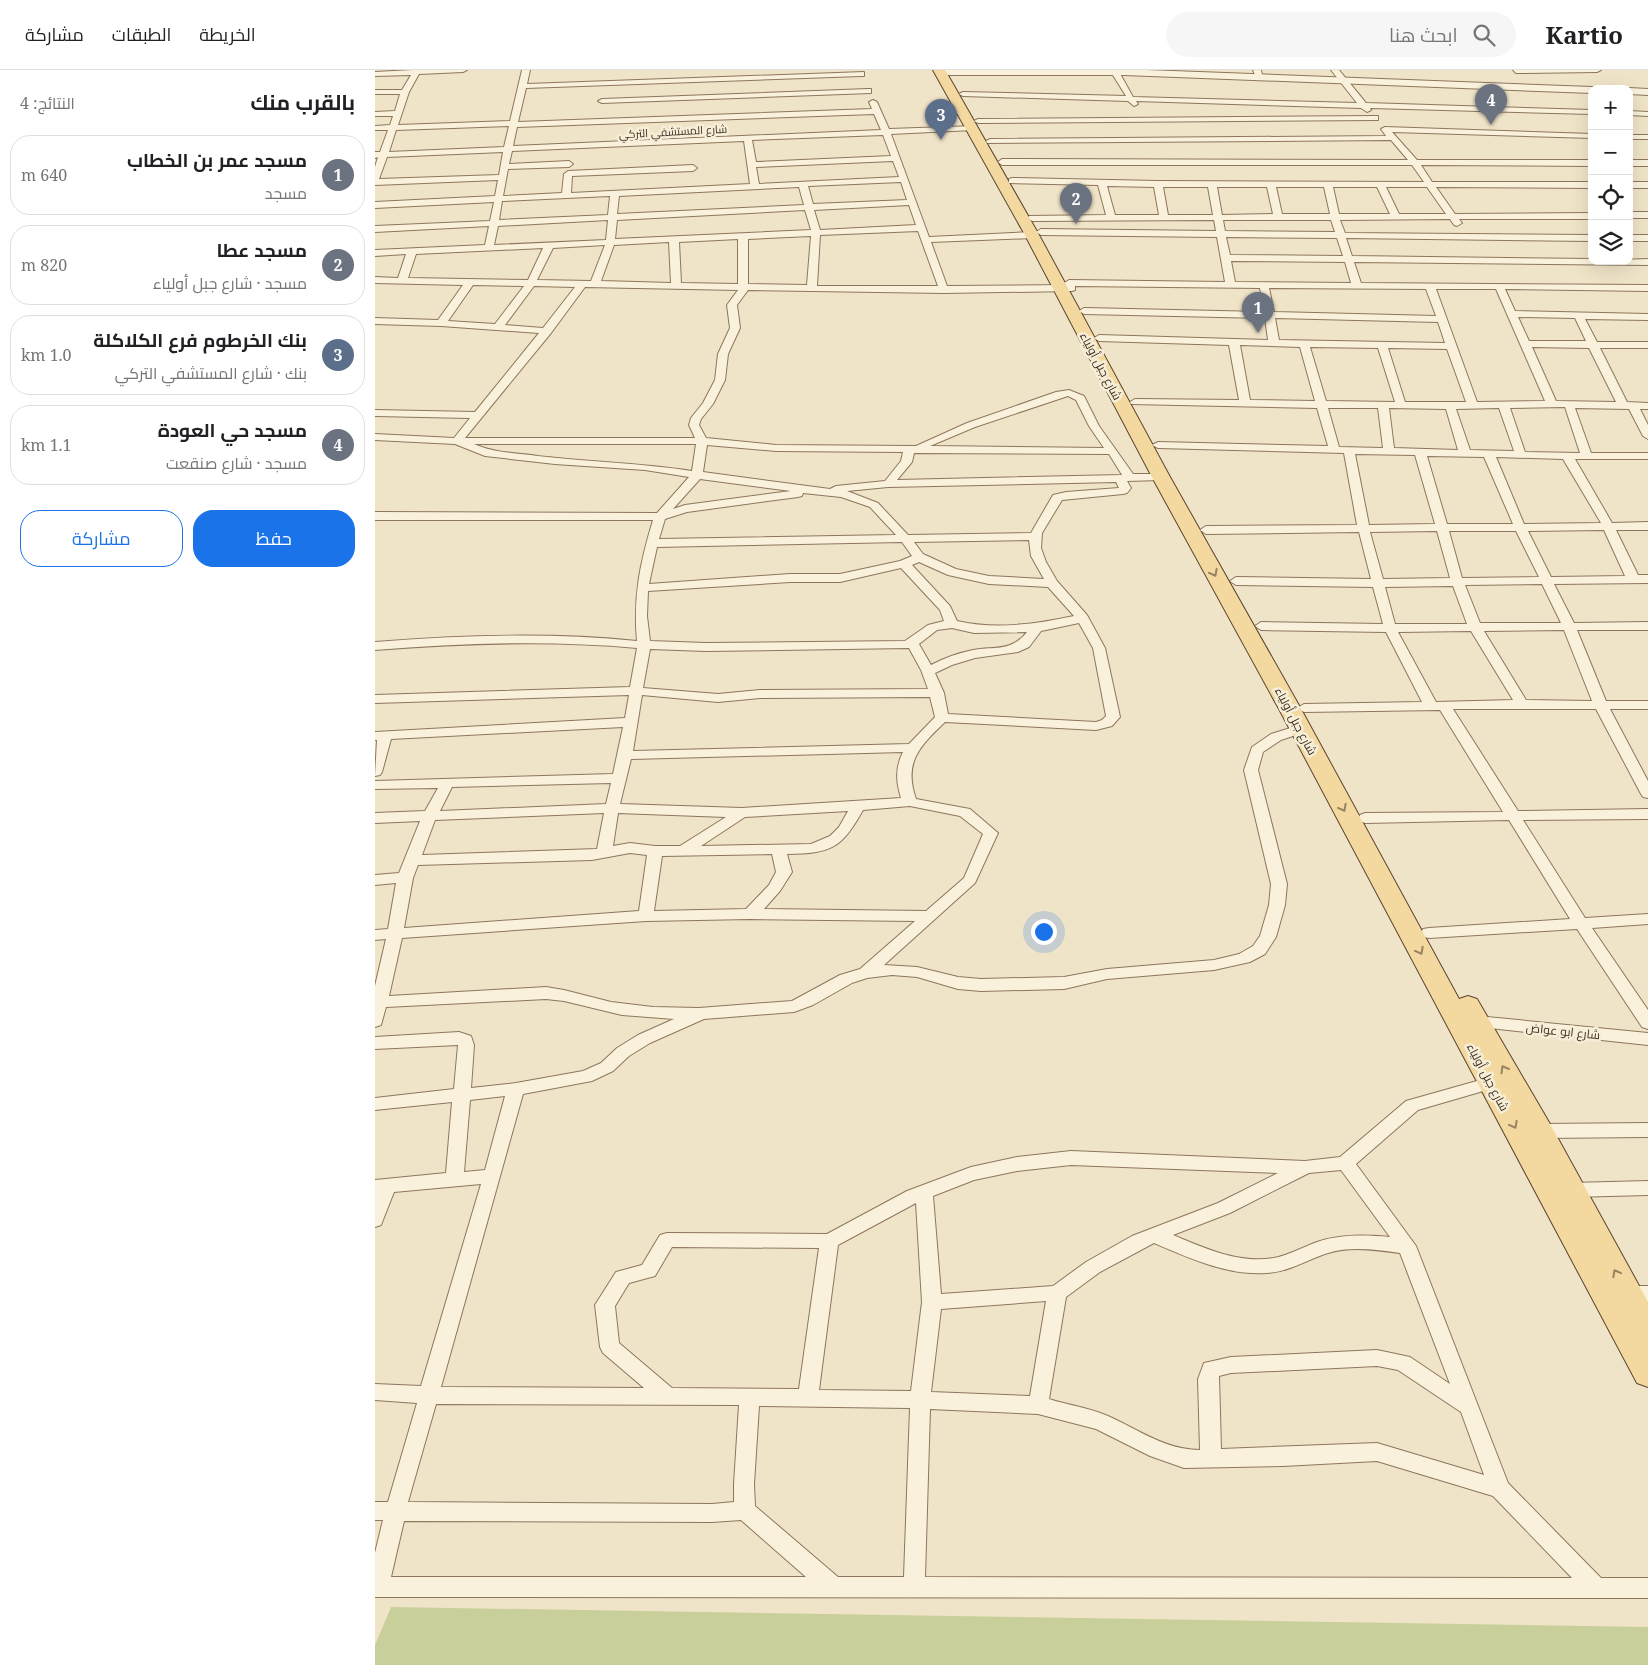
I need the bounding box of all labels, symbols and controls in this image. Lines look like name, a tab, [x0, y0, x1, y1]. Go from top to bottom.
search box	[1166, 12, 1516, 57]
text: Kartio	[1546, 18, 1623, 51]
icon: search	[1470, 21, 1498, 49]
text: مشاركة	[25, 22, 84, 46]
text: الطبقات	[112, 22, 171, 46]
text: الخريطة	[199, 22, 256, 46]
text: ابحث هنا	[1389, 22, 1458, 48]
pin: 4	[1475, 84, 1507, 125]
map controls	[1588, 85, 1633, 265]
button: +	[1588, 85, 1633, 130]
text: بالقرب منك	[250, 88, 355, 116]
text: النتائج: 4	[20, 92, 75, 114]
pin: 3	[925, 99, 957, 140]
street label: شارع المستشفي التركي	[618, 121, 728, 143]
button: −	[1588, 130, 1633, 175]
text: مسجد عمر بن الخطاب	[127, 147, 307, 173]
text: 640 m	[21, 164, 67, 186]
text: 1	[333, 164, 343, 186]
button: locate	[1588, 175, 1633, 220]
text: مسجد	[265, 182, 307, 204]
pin: 2	[1060, 183, 1092, 224]
button: layers	[1588, 220, 1633, 265]
text: مسجد عطا	[217, 237, 307, 263]
text: 820 m	[21, 254, 67, 276]
text: 2	[333, 254, 343, 276]
text: مسجد · شارع جبل أولياء	[153, 272, 307, 294]
pin: 1	[1242, 292, 1274, 333]
text: بنك الخرطوم فرع الكلاكلة	[93, 327, 307, 353]
street label: شارع جبل أولياء	[1076, 329, 1126, 403]
text: 1.0 km	[21, 344, 72, 366]
text: 3	[333, 344, 343, 366]
text: بنك · شارع المستشفي التركي	[115, 362, 307, 384]
text: مسجد حي العودة	[158, 417, 307, 443]
text: 1.1 km	[21, 434, 72, 456]
text: 4	[333, 434, 343, 456]
text: مسجد · شارع صنقعت	[166, 452, 307, 474]
button: مشاركة	[20, 510, 183, 567]
button: حفظ	[193, 510, 355, 567]
one-way arrow	[1208, 568, 1218, 577]
street label: شارع جبل أولياء	[1271, 684, 1321, 758]
one-way arrow	[1337, 803, 1347, 812]
your location	[1031, 919, 1057, 945]
one-way arrow	[1414, 946, 1424, 955]
street label: شارع ابو عواض	[1525, 1019, 1601, 1043]
street label: شارع جبل أولياء	[1463, 1040, 1513, 1114]
one-way arrow	[1501, 1066, 1511, 1075]
one-way arrow	[1508, 1120, 1518, 1129]
one-way arrow	[1612, 1270, 1622, 1279]

